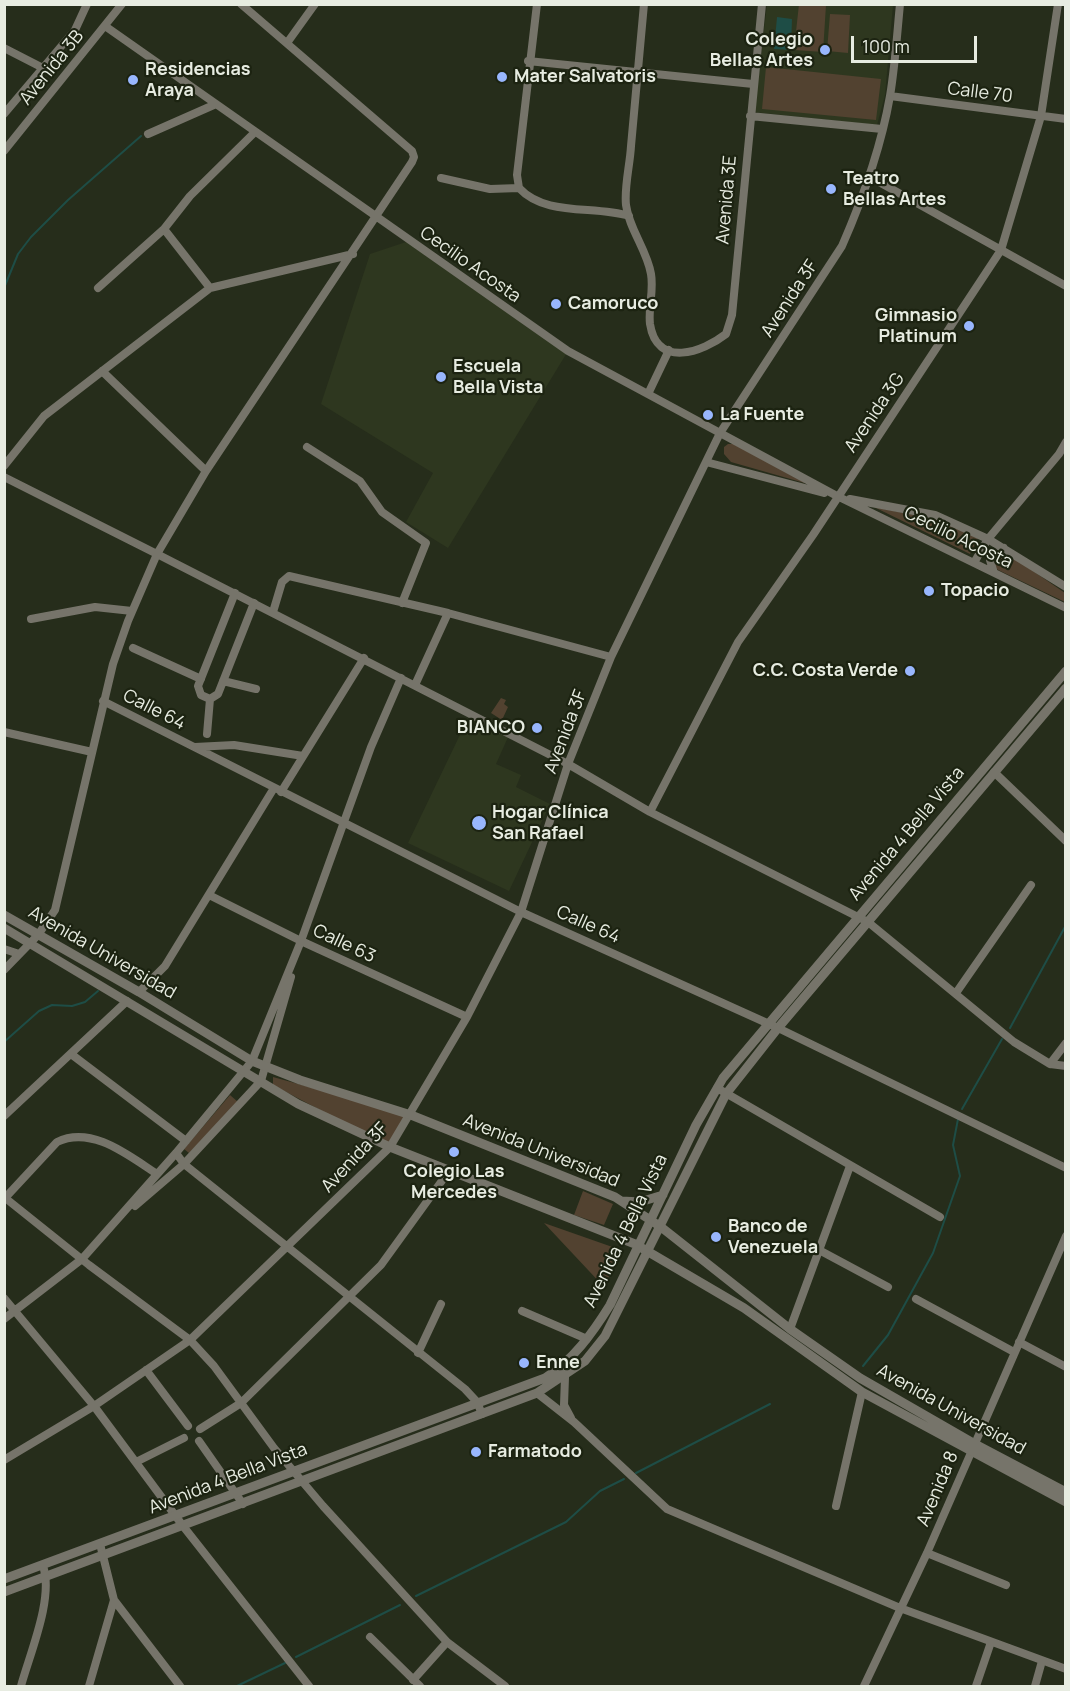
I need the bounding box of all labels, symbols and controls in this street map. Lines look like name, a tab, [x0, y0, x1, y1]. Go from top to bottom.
scale bar	[854, 24, 980, 62]
street label: Avenida 3B	[15, 26, 89, 110]
place label: Colegio Bellas Artes	[710, 29, 813, 72]
text: 100 m	[862, 34, 910, 58]
marker: Colegio Bellas Artes	[818, 43, 832, 57]
place label: Residencias Araya	[145, 59, 251, 101]
place label: Mater Salvatoris	[514, 66, 656, 88]
marker: Mater Salvatoris	[495, 70, 509, 84]
marker: Residencias Araya	[126, 73, 140, 87]
street label: Calle 70	[946, 78, 1014, 108]
street label: Avenida 3E	[712, 155, 742, 245]
place label: Teatro Bellas Artes	[843, 168, 946, 210]
marker: Teatro Bellas Artes	[824, 182, 838, 196]
street label: Cecilio Acosta	[415, 222, 525, 308]
street label: Avenida 3F	[757, 256, 823, 342]
place label: Camoruco	[568, 293, 658, 315]
marker: Camoruco	[549, 297, 563, 311]
place label: Gimnasio Platinum	[875, 305, 957, 348]
marker: Gimnasio Platinum	[962, 319, 976, 333]
place label: Escuela Bella Vista	[453, 356, 543, 398]
street label: Avenida 3G	[840, 369, 910, 457]
marker: Escuela Bella Vista	[434, 370, 448, 384]
place label: La Fuente	[720, 404, 804, 426]
marker: La Fuente	[701, 408, 715, 422]
street label: Cecilio Acosta	[900, 502, 1016, 574]
place label: Topacio	[941, 580, 1009, 602]
marker: Topacio	[922, 584, 936, 598]
place label: C.C. Costa Verde	[753, 660, 898, 682]
marker: C.C. Costa Verde	[903, 664, 917, 678]
street label: Calle 64	[119, 685, 189, 735]
street label: Avenida 3F	[540, 687, 592, 777]
place label: BIANCO	[457, 717, 525, 739]
marker: BIANCO	[530, 721, 544, 735]
street label: Avenida 4 Bella Vista	[845, 763, 969, 905]
place label: Hogar Clínica San Rafael	[492, 802, 609, 844]
marker: Hogar Clínica San Rafael	[470, 814, 488, 832]
street label: Calle 64	[553, 901, 623, 949]
street label: Avenida Universidad	[24, 902, 180, 1004]
street label: Calle 63	[309, 920, 379, 968]
street label: Avenida Universidad	[460, 1110, 622, 1192]
street label: Avenida 3F	[317, 1118, 393, 1198]
marker: Colegio Las Mercedes	[447, 1145, 461, 1159]
street label: Avenida 4 Bella Vista	[579, 1151, 673, 1311]
place label: Colegio Las Mercedes	[404, 1161, 504, 1204]
place label: Banco de Venezuela	[728, 1216, 818, 1258]
marker: Banco de Venezuela	[709, 1230, 723, 1244]
place label: Enne	[536, 1352, 580, 1374]
marker: Enne	[517, 1356, 531, 1370]
street label: Avenida Universidad	[873, 1360, 1029, 1460]
street label: Avenida 4 Bella Vista	[146, 1439, 310, 1519]
place label: Farmatodo	[488, 1441, 582, 1463]
marker: Farmatodo	[469, 1445, 483, 1459]
street label: Avenida 8	[913, 1448, 963, 1530]

